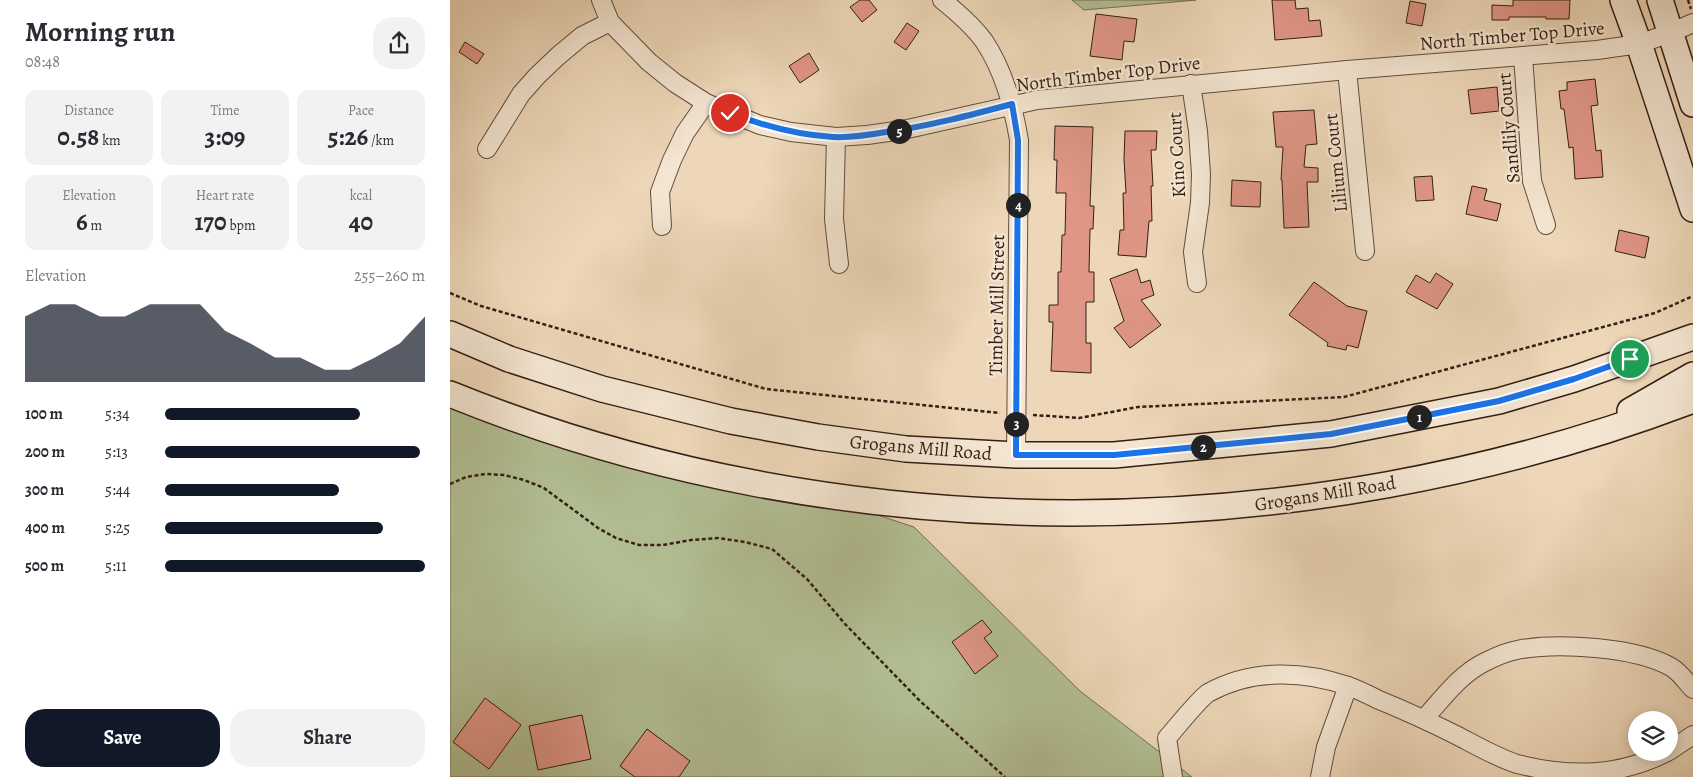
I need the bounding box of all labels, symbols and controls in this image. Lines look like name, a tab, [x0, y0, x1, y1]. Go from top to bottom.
text: Morning run	[25, 13, 175, 51]
street label: North Timber Top Drive	[1419, 15, 1606, 57]
button: share	[373, 17, 425, 69]
street label: North Timber Top Drive	[1014, 50, 1202, 98]
text: 08:48	[25, 51, 60, 73]
street label: Sandlily Court	[1491, 72, 1527, 184]
pin	[709, 92, 751, 134]
icon: check	[716, 99, 744, 127]
text: Distance	[64, 101, 114, 120]
text: Time	[210, 101, 240, 120]
text: Pace	[348, 101, 374, 120]
street label: Kino Court	[1162, 111, 1192, 198]
street label: Lilium Court	[1318, 112, 1354, 214]
pin: 5	[886, 118, 912, 144]
text: 0.58	[57, 120, 99, 154]
text: 3:09	[205, 120, 245, 154]
text: 5:26	[328, 120, 368, 154]
text: 5	[897, 122, 902, 141]
text: km	[99, 131, 121, 150]
text: /km	[368, 131, 394, 150]
text: Elevation	[62, 186, 116, 205]
text: Heart rate	[196, 186, 254, 205]
text: kcal	[350, 186, 372, 205]
pin: 4	[1006, 192, 1030, 218]
text: 4	[1015, 196, 1022, 215]
text: 6	[76, 205, 88, 239]
text: 170	[194, 205, 227, 239]
text: 40	[349, 205, 373, 239]
text: m	[88, 216, 102, 235]
text: bpm	[227, 216, 256, 235]
street label: Timber Mill Street	[983, 234, 1011, 376]
text: Elevation	[25, 265, 86, 287]
text: 255–260 m	[354, 265, 425, 287]
pin	[1609, 338, 1651, 380]
icon: arrive	[1616, 345, 1644, 373]
text: 100 m	[25, 403, 63, 425]
text: 5:34	[105, 403, 130, 425]
pin: 1	[1406, 404, 1432, 430]
text: 1	[1417, 408, 1422, 427]
pin: 3	[1004, 412, 1028, 436]
text: 3	[1013, 415, 1020, 434]
street label: Grogans Mill Road	[849, 429, 994, 467]
pin: 2	[1190, 434, 1216, 460]
text: 2	[1200, 438, 1207, 457]
text: 200 m	[25, 441, 65, 463]
text: 5:13	[105, 441, 128, 463]
street label: Grogans Mill Road	[1253, 470, 1398, 518]
text: 300 m	[25, 479, 64, 501]
text: 5:44	[105, 479, 130, 501]
text: 400 m	[25, 517, 65, 539]
text: 5:25	[105, 517, 130, 539]
text: 500 m	[25, 555, 64, 577]
text: 5:11	[105, 555, 127, 577]
button: Save	[25, 709, 220, 767]
button: Share	[230, 709, 425, 767]
map controls	[1628, 711, 1678, 761]
button: layers	[1628, 711, 1678, 761]

